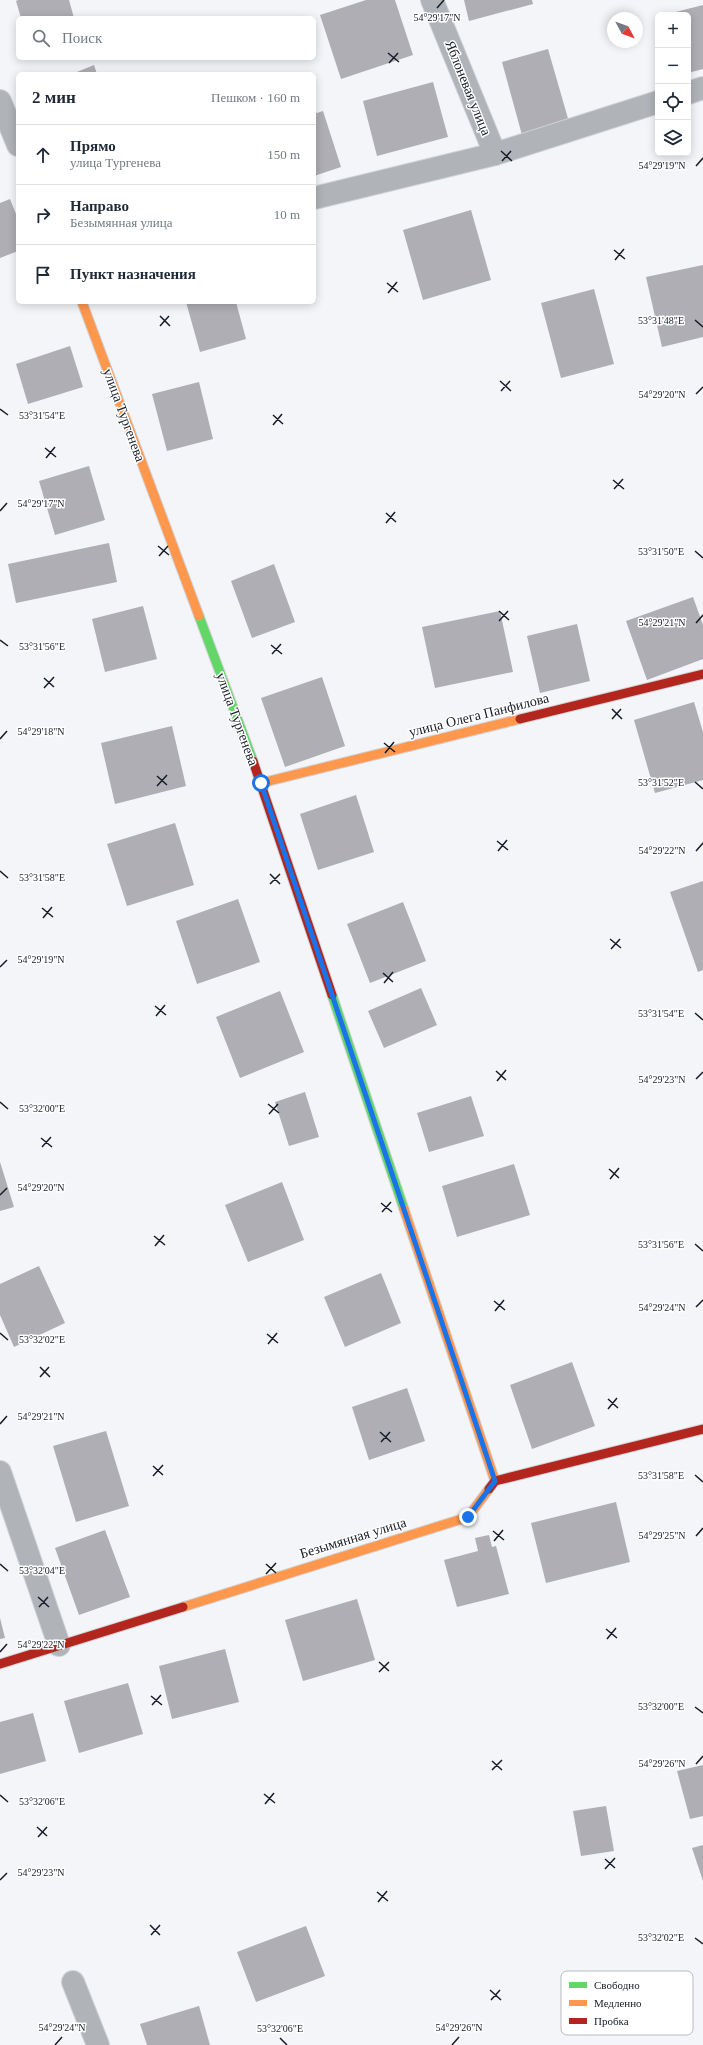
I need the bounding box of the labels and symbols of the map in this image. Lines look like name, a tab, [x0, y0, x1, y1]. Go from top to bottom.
text: 54°29'17"N	[413, 12, 461, 23]
north arrow	[607, 12, 643, 48]
street label: Яблоневая улица	[442, 38, 494, 138]
text: 54°29'19"N	[638, 160, 686, 171]
text: 53°31'48"E	[638, 315, 684, 326]
street label: улица Тургенева	[100, 366, 148, 464]
text: 54°29'20"N	[638, 389, 686, 400]
text: 53°31'54"E	[19, 410, 65, 421]
text: 54°29'17"N	[17, 498, 65, 509]
text: 53°31'50"E	[638, 546, 684, 557]
text: 54°29'21"N	[638, 617, 686, 628]
text: 53°31'56"E	[19, 641, 65, 652]
street label: улица Тургенева	[213, 670, 261, 768]
street label: улица Олега Панфилова	[407, 690, 551, 740]
text: 54°29'18"N	[17, 726, 65, 737]
route start	[252, 774, 270, 792]
text: 53°31'52"E	[638, 777, 684, 788]
text: 54°29'22"N	[638, 845, 686, 856]
text: 53°31'58"E	[19, 872, 65, 883]
text: 54°29'19"N	[17, 954, 65, 965]
text: 53°31'54"E	[638, 1008, 684, 1019]
text: 54°29'23"N	[638, 1074, 686, 1085]
text: 53°32'00"E	[19, 1103, 65, 1114]
text: 54°29'20"N	[17, 1182, 65, 1193]
text: 53°31'56"E	[638, 1239, 684, 1250]
text: 54°29'24"N	[638, 1302, 686, 1313]
text: 53°32'02"E	[19, 1334, 65, 1345]
text: 54°29'21"N	[17, 1411, 65, 1422]
text: 53°31'58"E	[638, 1470, 684, 1481]
route end	[459, 1508, 477, 1526]
street label: Безымянная улица	[298, 1514, 409, 1561]
text: 54°29'25"N	[638, 1530, 686, 1541]
text: 53°32'04"E	[19, 1565, 65, 1576]
text: 54°29'22"N	[17, 1639, 65, 1650]
text: 53°32'00"E	[638, 1701, 684, 1712]
text: 54°29'26"N	[638, 1758, 686, 1769]
text: 53°32'06"E	[19, 1796, 65, 1807]
text: 54°29'23"N	[17, 1867, 65, 1878]
text: 53°32'02"E	[638, 1932, 684, 1943]
legend	[561, 1971, 693, 2035]
text: Свободно	[594, 1979, 640, 1991]
text: Медленно	[594, 1997, 642, 2009]
text: Пробка	[594, 2015, 629, 2027]
text: 54°29'24"N	[38, 2022, 86, 2033]
text: 54°29'26"N	[435, 2022, 483, 2033]
text: 53°32'06"E	[257, 2023, 303, 2034]

